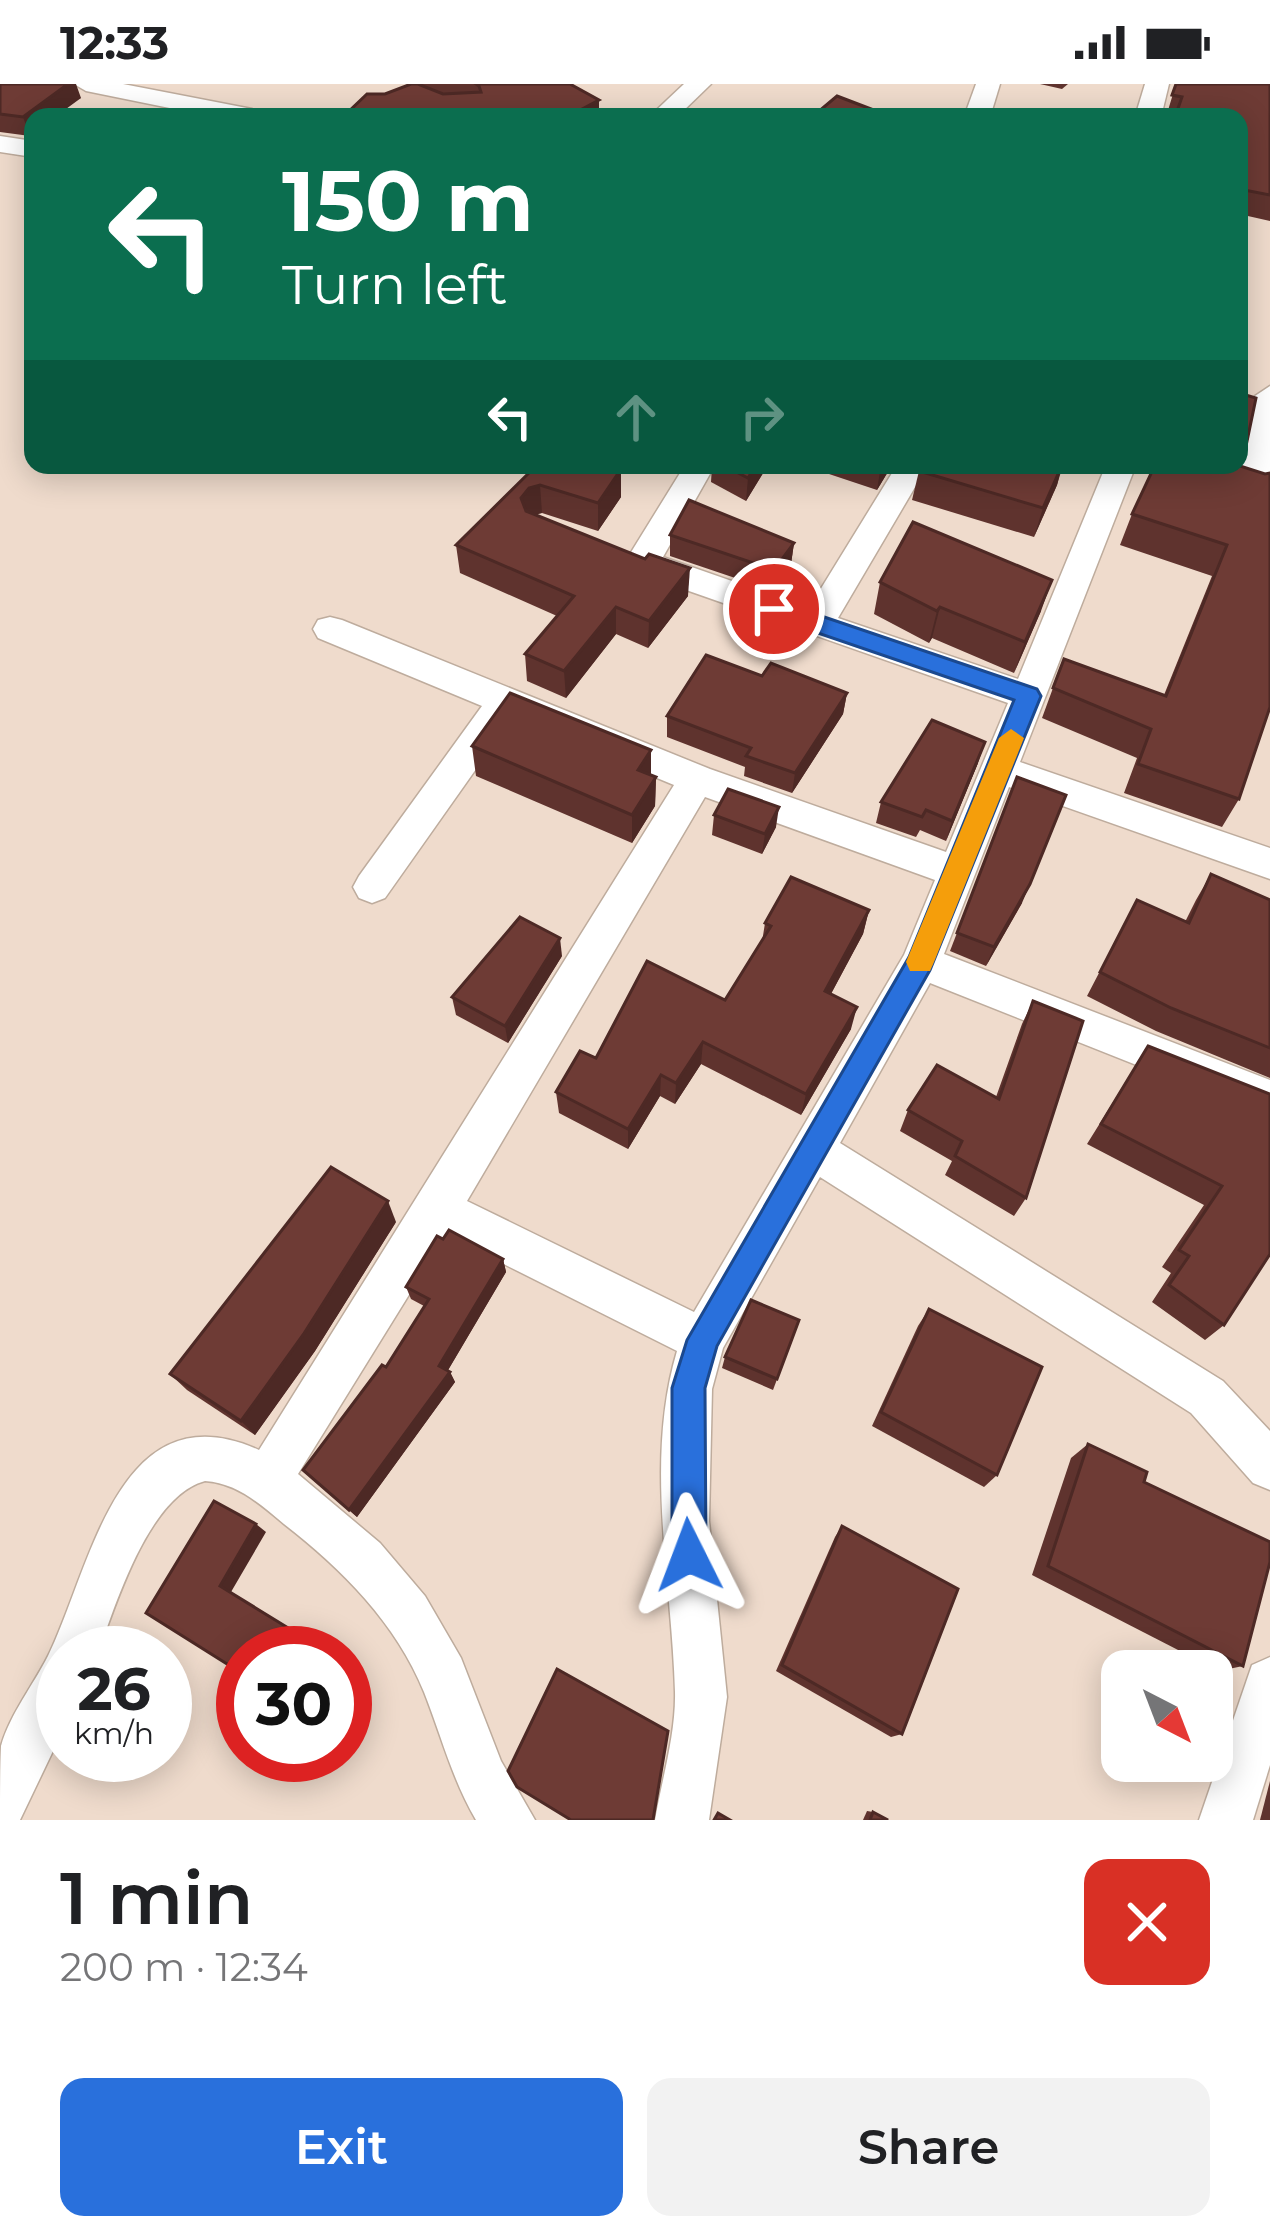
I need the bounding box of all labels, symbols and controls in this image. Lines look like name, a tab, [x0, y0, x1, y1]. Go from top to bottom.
text: 12:33	[60, 15, 169, 70]
text: 150 m	[282, 150, 534, 252]
icon: left	[84, 156, 240, 312]
text: Turn left	[282, 252, 508, 318]
icon: left	[477, 384, 543, 450]
icon: ahead	[603, 384, 669, 450]
icon: right	[729, 384, 795, 450]
pin	[723, 558, 825, 660]
icon: arrive	[741, 576, 807, 642]
position arrow	[626, 1492, 752, 1618]
speed limit sign: 30	[216, 1626, 372, 1782]
north arrow	[1101, 1650, 1233, 1782]
map controls	[1101, 1650, 1233, 1782]
text: 26	[77, 1652, 151, 1725]
text: km/h	[74, 1715, 154, 1752]
text: 1 min	[60, 1854, 253, 1942]
button: close	[1084, 1859, 1210, 1985]
text: 200 m · 12:34	[60, 1943, 308, 1991]
button: Exit	[60, 2078, 623, 2216]
button: Share	[647, 2078, 1210, 2216]

